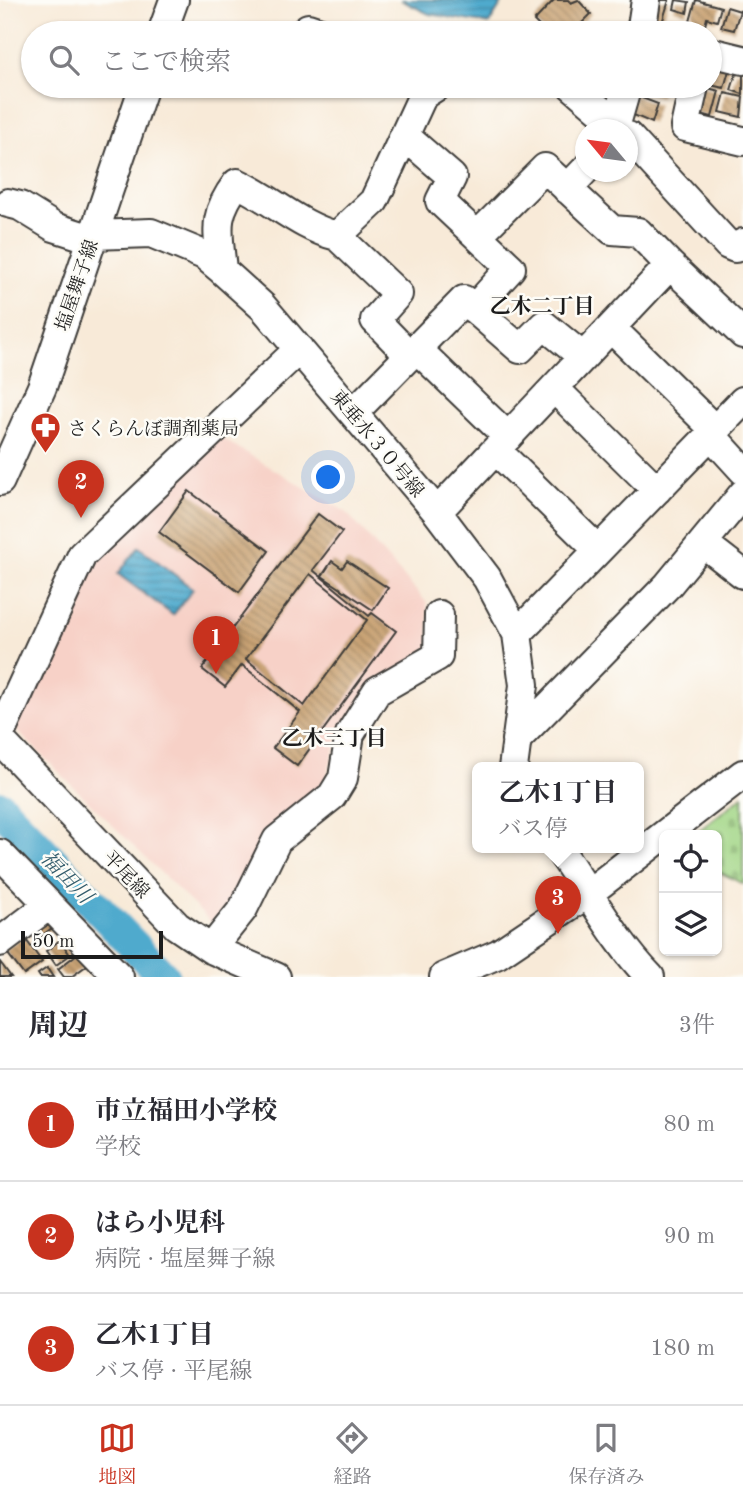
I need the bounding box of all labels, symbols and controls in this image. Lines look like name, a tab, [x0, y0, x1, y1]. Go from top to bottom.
search box	[21, 21, 722, 98]
icon: search	[45, 41, 83, 79]
text: ここで検索	[101, 50, 231, 76]
north arrow	[575, 119, 638, 182]
street label: 塩屋舞子線	[51, 237, 103, 334]
district label: 乙木二丁目	[490, 295, 595, 318]
street label: 東垂水３０号線	[326, 386, 428, 502]
pharmacy icon: さくらんぼ調剤薬局	[28, 411, 62, 455]
place label: さくらんぼ調剤薬局	[68, 419, 239, 440]
pin: 2	[58, 460, 104, 518]
your location	[311, 460, 345, 494]
pin: 1	[193, 616, 239, 674]
district label: 乙木三丁目	[282, 727, 387, 750]
popup	[472, 762, 644, 853]
text: 乙木1丁目	[498, 781, 618, 807]
text: バス停	[498, 818, 567, 841]
map controls	[659, 830, 722, 956]
button: locate	[659, 830, 722, 893]
water label: 福田川	[36, 847, 98, 909]
street label: 平尾線	[99, 847, 153, 903]
pin: 3	[535, 876, 581, 934]
button: layers	[659, 893, 722, 956]
scale bar	[21, 928, 163, 960]
text: 50 m	[32, 933, 74, 952]
text: 周辺	[28, 1012, 88, 1042]
text: 3件	[679, 1014, 715, 1037]
text: 市立福田小学校	[95, 1099, 277, 1125]
text: 1	[44, 1113, 58, 1136]
text: 80 m	[664, 1113, 715, 1136]
text: 学校	[95, 1136, 141, 1159]
text: はら小児科	[95, 1211, 225, 1237]
text: 2	[44, 1225, 58, 1248]
text: 90 m	[664, 1225, 715, 1248]
text: 病院 · 塩屋舞子線	[95, 1248, 275, 1271]
text: 乙木1丁目	[95, 1323, 214, 1349]
text: 3	[44, 1337, 58, 1360]
text: 180 m	[650, 1337, 715, 1360]
text: バス停 · 平尾線	[95, 1360, 252, 1383]
tab: 地図	[98, 1419, 137, 1490]
tab: 経路	[333, 1419, 372, 1490]
tab: 保存済み	[568, 1419, 645, 1490]

